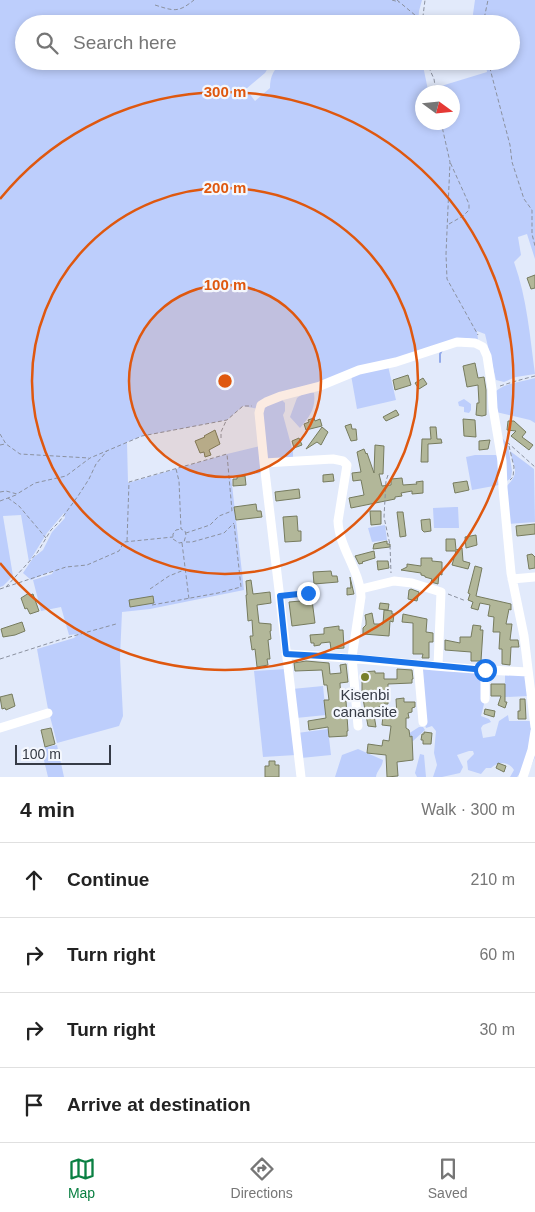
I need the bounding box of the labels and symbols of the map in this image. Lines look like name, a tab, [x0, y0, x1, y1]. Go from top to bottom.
text: 300 m	[204, 83, 246, 100]
north arrow	[415, 85, 460, 130]
text: 200 m	[204, 179, 246, 196]
text: 100 m	[204, 276, 246, 293]
centre of rings	[216, 372, 234, 390]
route end	[297, 582, 320, 605]
route start	[474, 659, 497, 682]
marker: Kisenbi canansite	[359, 671, 371, 683]
place label: Kisenbi canansite	[333, 686, 397, 720]
scale bar	[15, 742, 111, 765]

